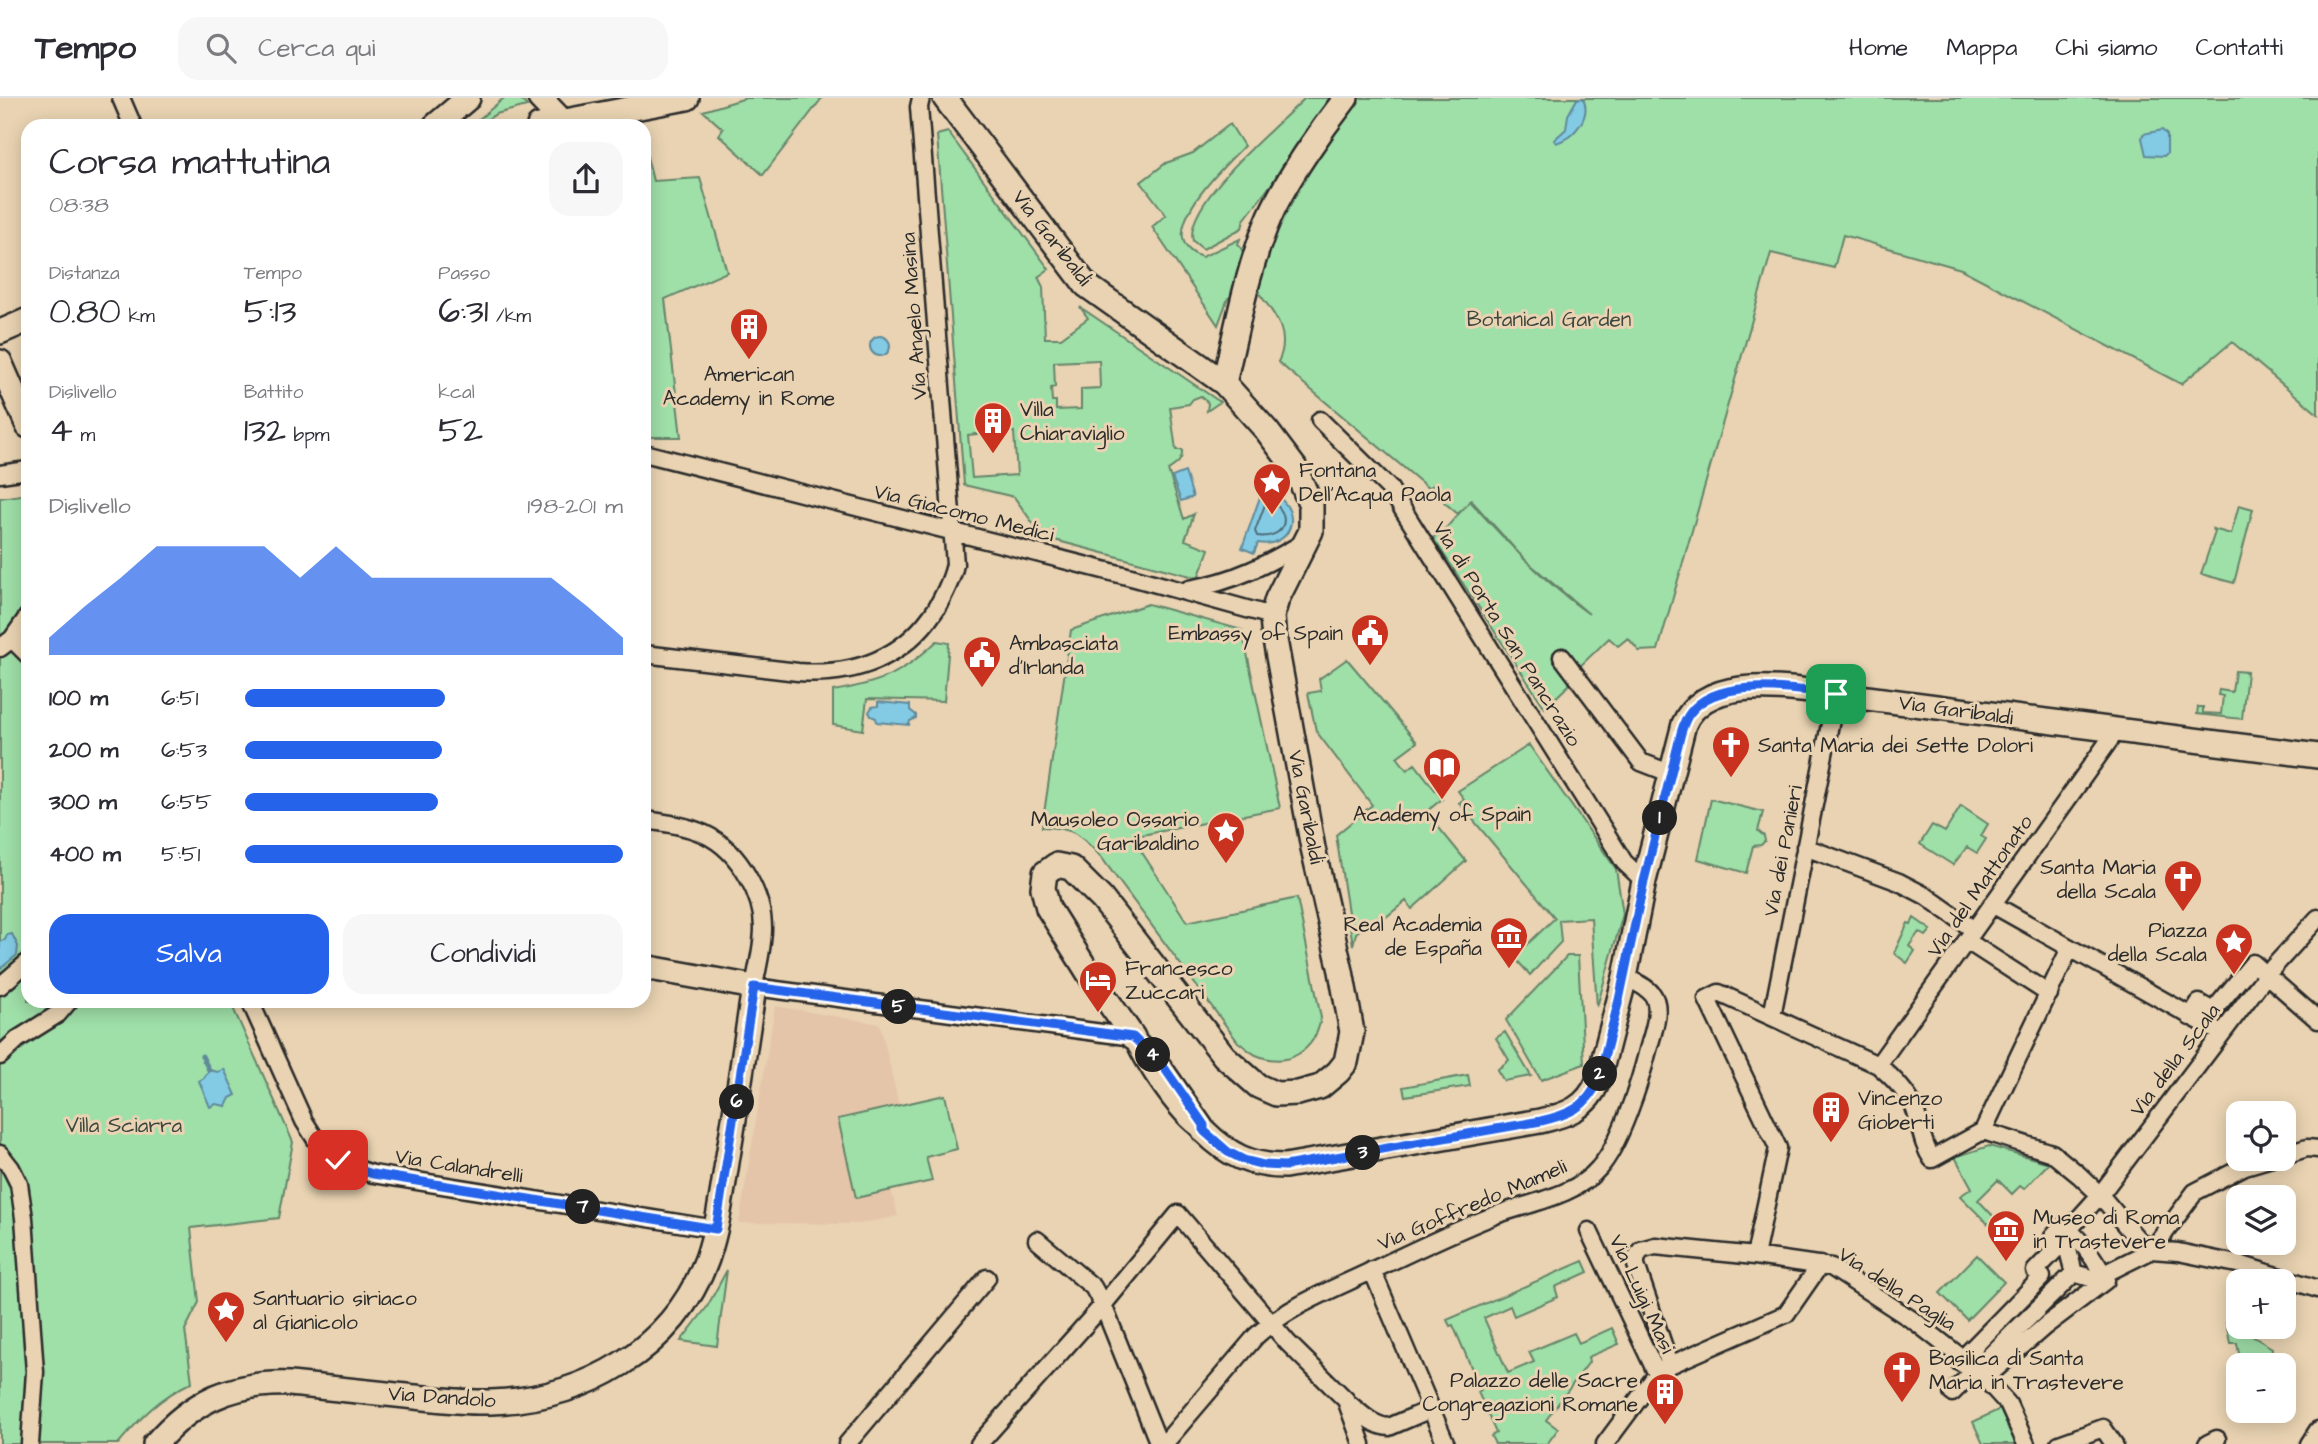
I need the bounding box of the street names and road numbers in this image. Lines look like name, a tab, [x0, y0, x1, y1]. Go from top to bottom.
street label: Via Garibaldi	[1005, 184, 1099, 292]
street label: Via Angelo Masina	[894, 231, 936, 401]
street label: Via Giacomo Medici	[871, 477, 1057, 549]
street label: Via di Porta San Pancrazio	[1426, 516, 1588, 752]
street label: Via Garibaldi	[1897, 688, 2015, 732]
street label: Via Garibaldi	[1281, 748, 1331, 866]
street label: Via dei Panieri	[1756, 783, 1810, 919]
street label: Via del Mattonato	[1920, 809, 2040, 963]
street label: Via della Scala	[2123, 997, 2227, 1123]
street label: Via Calandrelli	[393, 1142, 525, 1190]
street label: Via Goffredo Mameli	[1373, 1152, 1571, 1258]
street label: Via Luigi Masi	[1600, 1230, 1682, 1359]
street label: Via della Paglia	[1831, 1240, 1962, 1340]
street label: Via Dandolo	[387, 1379, 497, 1415]

